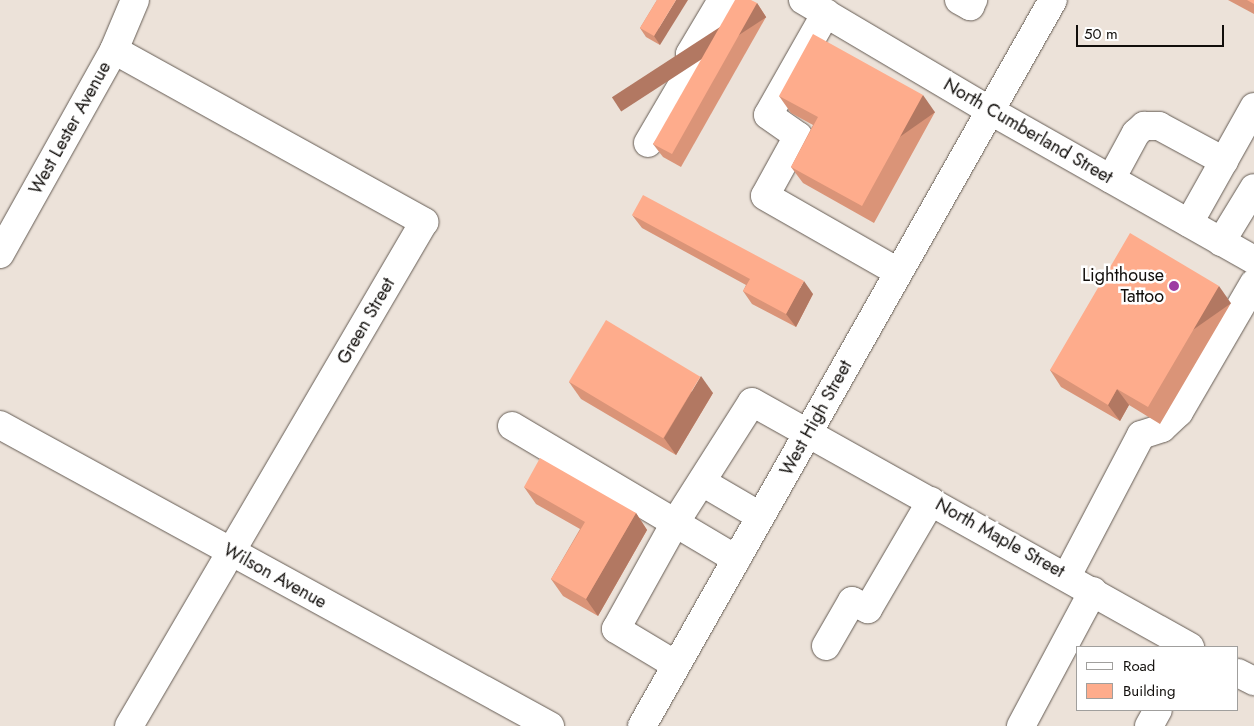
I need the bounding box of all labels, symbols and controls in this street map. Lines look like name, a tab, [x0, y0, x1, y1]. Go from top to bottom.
scale bar	[1079, 15, 1226, 47]
text: 50 m	[1084, 23, 1118, 45]
street label: West Lester Avenue	[25, 58, 115, 198]
street label: North Cumberland Street	[940, 74, 1116, 188]
place label: Lighthouse Tattoo	[1082, 265, 1164, 308]
street label: Green Street	[333, 274, 399, 368]
marker: Lighthouse Tattoo	[1168, 280, 1180, 292]
street label: West High Street	[775, 357, 857, 479]
street label: North Maple Street	[932, 494, 1068, 582]
street label: Wilson Avenue	[220, 539, 330, 613]
legend	[1076, 646, 1239, 711]
text: Road	[1123, 655, 1155, 677]
text: Building	[1123, 680, 1175, 702]

